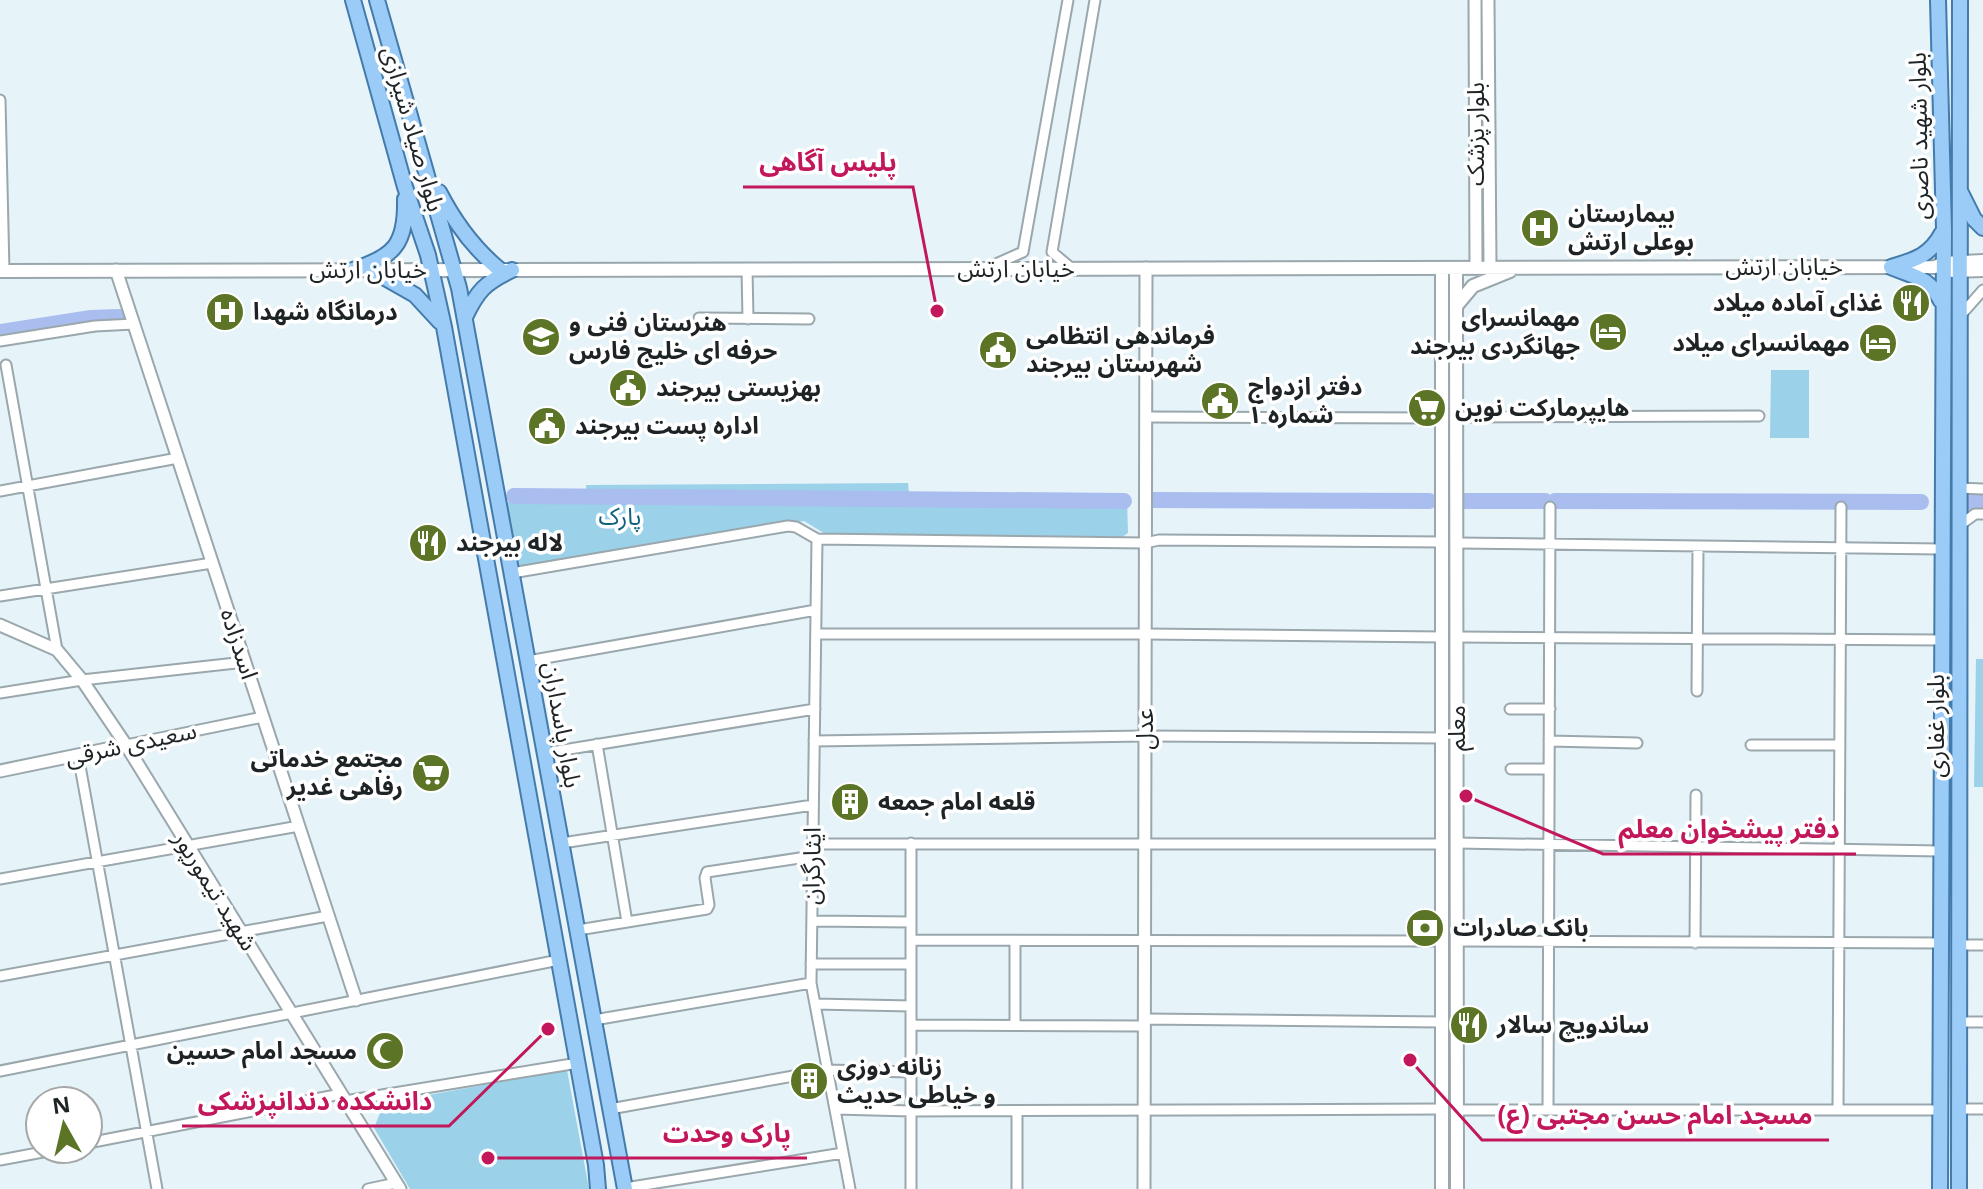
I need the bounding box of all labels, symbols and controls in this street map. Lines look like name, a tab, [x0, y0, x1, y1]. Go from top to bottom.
street label: بلوار صیاد شیرازی	[375, 42, 454, 215]
street label: بلوار شهید ناصری	[1900, 52, 1935, 220]
street label: بلوار پزشک	[1458, 82, 1491, 186]
callout: پلیس آگاهی	[743, 137, 913, 187]
text: پلیس آگاهی	[759, 143, 897, 180]
place label: بیمارستان بوعلی ارتش	[1568, 196, 1694, 257]
hospital icon: بیمارستان بوعلی ارتش	[1519, 207, 1561, 249]
street label: خیابان ارتش	[1725, 249, 1843, 282]
street label: خیابان ارتش	[957, 251, 1075, 284]
street label: خیابان ارتش	[309, 252, 427, 285]
restaurant icon: غذای آماده میلاد	[1890, 282, 1932, 324]
place label: غذای آماده میلاد	[1713, 285, 1883, 318]
hospital icon: درمانگاه شهدا	[204, 291, 246, 333]
place label: درمانگاه شهدا	[253, 294, 398, 327]
place label: مهمانسرای جهانگردی بیرجند	[1410, 300, 1580, 361]
place label: هنرستان فنی و حرفه ای خلیج فارس	[569, 305, 777, 369]
hotel icon: مهمانسرای جهانگردی بیرجند	[1587, 311, 1629, 353]
school or university icon: هنرستان فنی و حرفه ای خلیج فارس	[520, 316, 562, 358]
place label: فرماندهی انتظامی شهرستان بیرجند	[1026, 318, 1215, 379]
hotel icon: مهمانسرای میلاد	[1857, 322, 1899, 364]
place label: مهمانسرای میلاد	[1672, 325, 1850, 358]
public building icon: فرماندهی انتظامی شهرستان بیرجند	[977, 329, 1019, 371]
public building icon: بهزیستی بیرجند	[607, 367, 649, 409]
place label: دفتر ازدواج شماره ۱	[1248, 369, 1362, 430]
place label: بهزیستی بیرجند	[656, 370, 821, 403]
public building icon: دفتر ازدواج شماره ۱	[1199, 380, 1241, 422]
supermarket icon: هایپرمارکت نوین	[1406, 387, 1448, 429]
place label: هایپرمارکت نوین	[1455, 390, 1629, 424]
public building icon: اداره پست بیرجند	[526, 405, 568, 447]
place label: اداره پست بیرجند	[575, 408, 759, 442]
park label: پارک	[598, 499, 642, 532]
restaurant icon: لاله بیرجند	[407, 522, 449, 564]
place label: لاله بیرجند	[456, 525, 563, 558]
street label: اسدزاده	[214, 604, 267, 683]
street label: بلوار پاسداران	[536, 659, 591, 790]
street label: بلوار غفاری	[1918, 674, 1951, 778]
street label: معلم	[1439, 705, 1474, 751]
street label: عدل	[1127, 708, 1160, 750]
street label: سعیدی شرقی	[62, 713, 199, 773]
place label: مجتمع خدماتی رفاهی غدیر	[250, 741, 403, 802]
supermarket icon: مجتمع خدماتی رفاهی غدیر	[410, 752, 452, 794]
building icon: قلعه امام جمعه	[829, 781, 871, 823]
place label: قلعه امام جمعه	[878, 784, 1035, 820]
callout: دفتر پیشخوان معلم	[1603, 804, 1856, 854]
text: دفتر پیشخوان معلم	[1618, 810, 1840, 849]
street label: شهید تیمورپور	[166, 823, 266, 957]
street label: ایثارگران	[793, 827, 828, 905]
bank icon: بانک صادرات	[1404, 907, 1446, 949]
place label: بانک صادرات	[1453, 910, 1589, 943]
restaurant icon: ساندویچ سالار	[1448, 1004, 1490, 1046]
place label: ساندویچ سالار	[1496, 1007, 1649, 1043]
mosque icon: مسجد امام حسین	[364, 1030, 406, 1072]
place label: مسجد امام حسین	[167, 1033, 357, 1069]
place label: زنانه دوزی و خیاطی حدیث	[837, 1049, 996, 1110]
building icon: زنانه دوزی و خیاطی حدیث	[788, 1060, 830, 1102]
callout: دانشکده دندانپزشکی	[182, 1076, 449, 1126]
text: دانشکده دندانپزشکی	[198, 1082, 432, 1119]
north arrow	[24, 1085, 104, 1165]
text: N	[50, 1088, 72, 1120]
callout: مسجد امام حسن مجتبی (ع)	[1482, 1090, 1829, 1140]
text: مسجد امام حسن مجتبی (ع)	[1497, 1096, 1813, 1135]
callout: پارک وحدت	[647, 1108, 807, 1158]
text: پارک وحدت	[663, 1114, 791, 1151]

